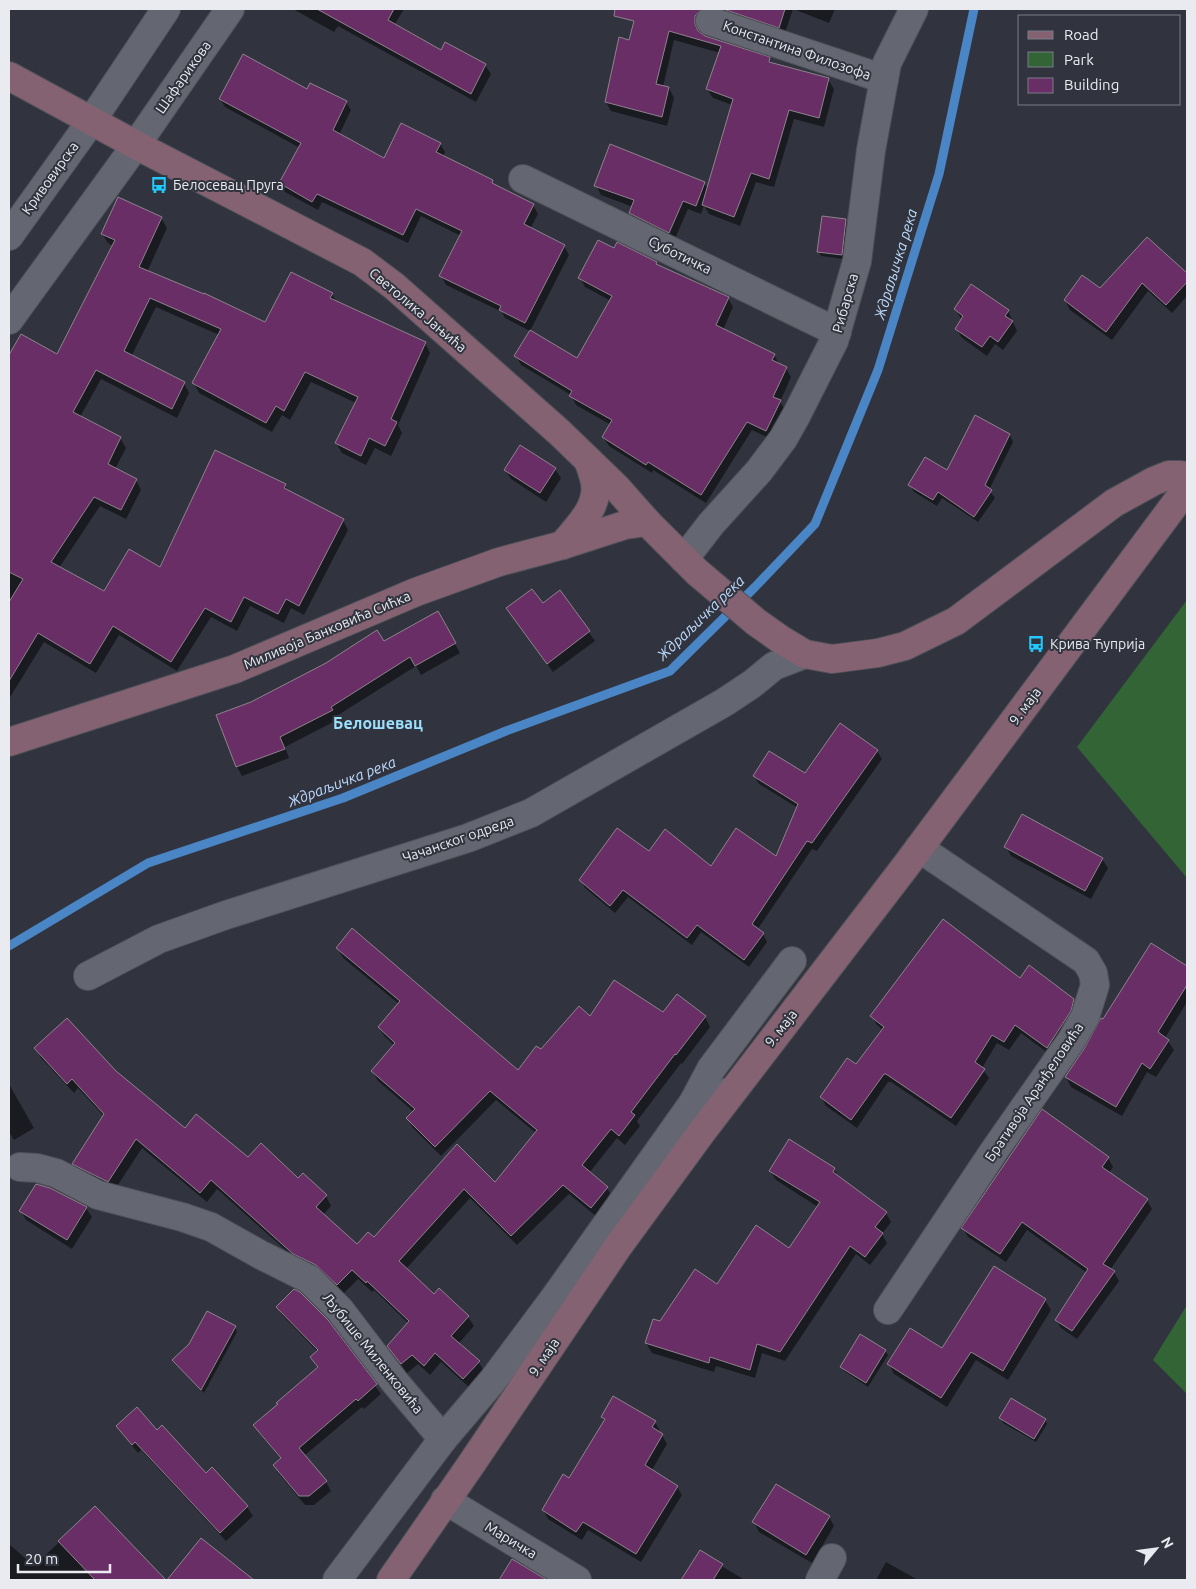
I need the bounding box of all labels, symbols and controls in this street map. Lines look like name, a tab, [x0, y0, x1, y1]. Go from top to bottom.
legend	[1018, 15, 1181, 105]
street label: Константина Филозофа	[721, 17, 873, 83]
text: Road	[1064, 26, 1099, 43]
street label: Шафарикова	[152, 38, 214, 116]
text: Park	[1064, 51, 1094, 68]
text: Building	[1064, 76, 1119, 93]
street label: Кривовирска	[18, 138, 82, 218]
bus stop icon: Белосевац Пруга	[149, 175, 169, 195]
place label: Белосевац Пруга	[173, 177, 284, 193]
water label: Ждраљичка река	[870, 207, 920, 322]
street label: Суботичка	[646, 233, 714, 277]
street label: Светолика Јањића	[366, 265, 470, 355]
street label: Рибарска	[829, 271, 861, 335]
water label: Ждраљичка река	[653, 572, 748, 664]
street label: Миливоја Банковића Сићка	[241, 588, 413, 672]
bus stop icon: Крива Ћуприја	[1026, 634, 1046, 654]
place label: Крива Ћуприја	[1050, 636, 1145, 652]
street label: 9. маја	[1006, 684, 1044, 728]
district label: Белошевац	[333, 714, 423, 732]
water label: Ждраљичка река	[284, 753, 398, 810]
street label: Чачанског одреда	[400, 812, 516, 866]
street label: 9. маја	[762, 1006, 800, 1050]
street label: Бративоја Аранђеловића	[981, 1019, 1087, 1165]
street label: Љубише Миленковића	[319, 1289, 427, 1417]
street label: 9. маја	[525, 1335, 563, 1379]
street label: Маричка	[482, 1518, 540, 1562]
north arrow	[1131, 1524, 1181, 1574]
text: N	[1158, 1534, 1177, 1551]
scale bar	[18, 1542, 110, 1574]
text: 20 m	[25, 1550, 58, 1567]

